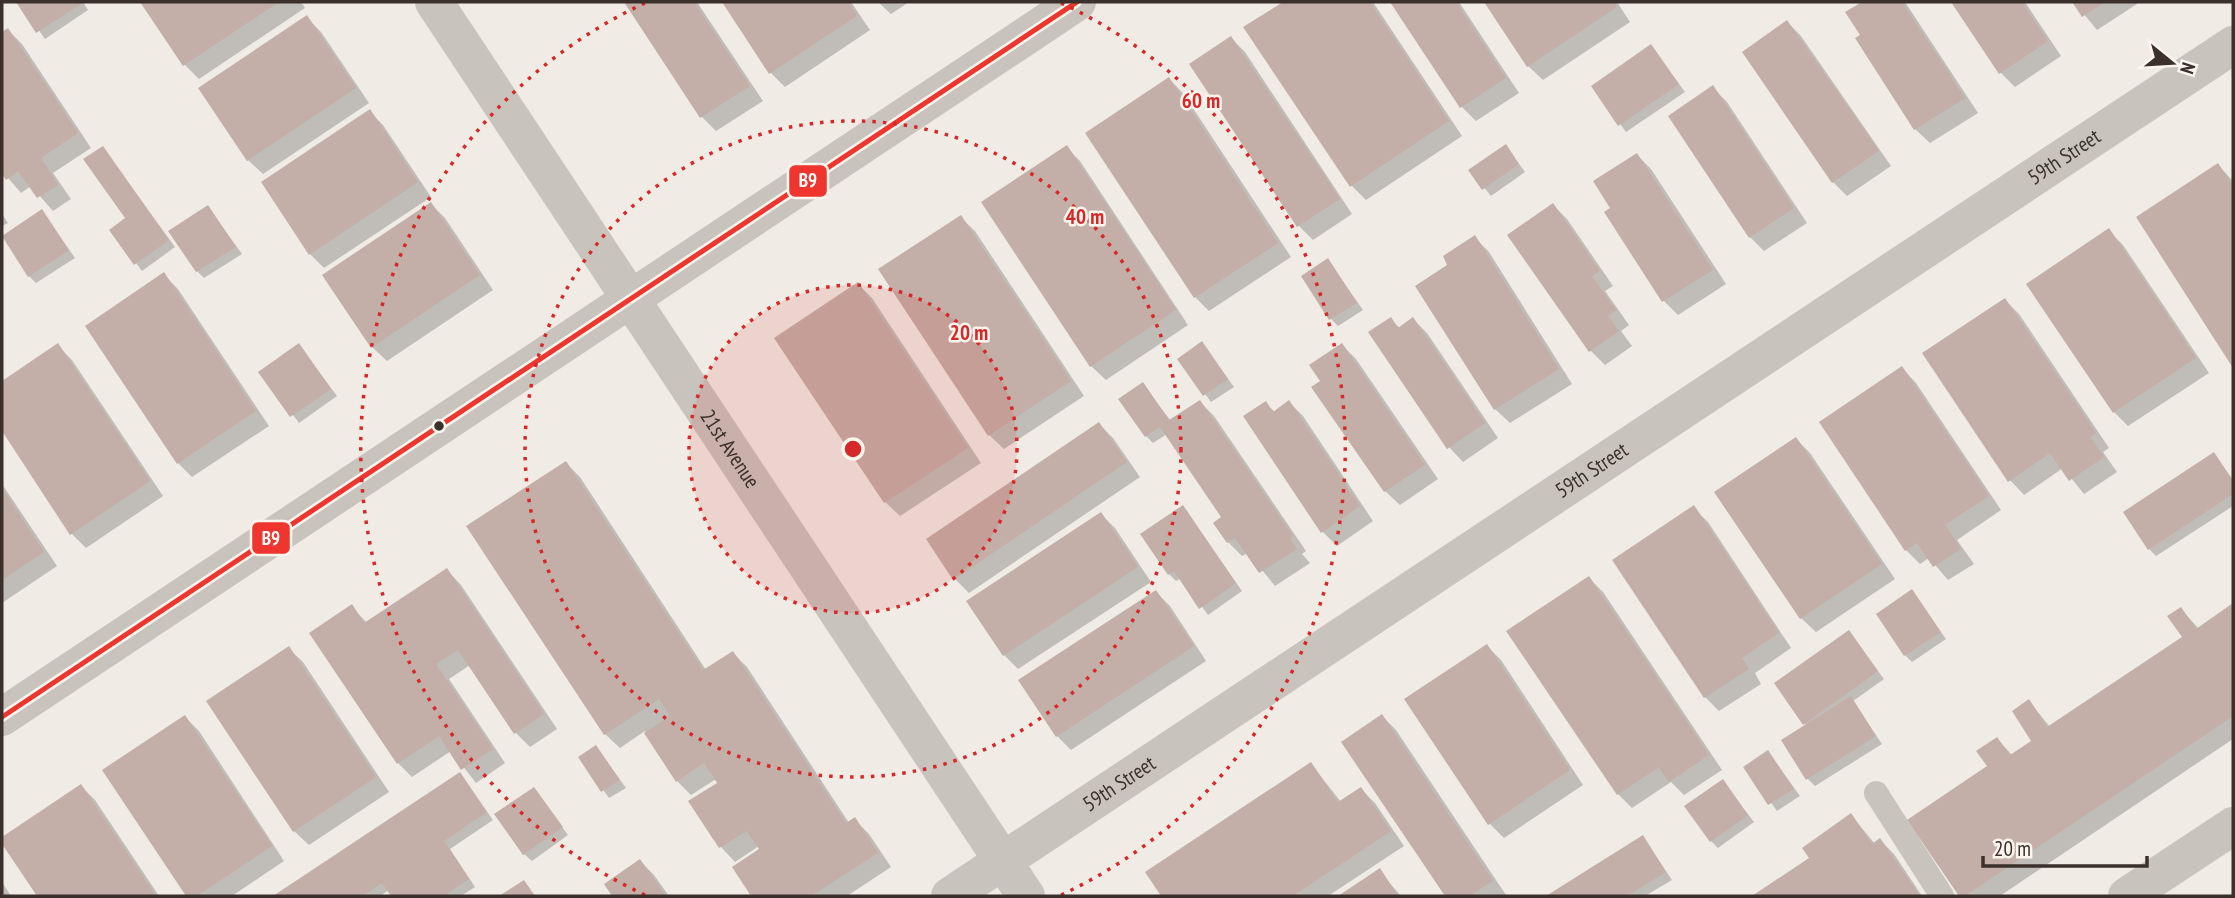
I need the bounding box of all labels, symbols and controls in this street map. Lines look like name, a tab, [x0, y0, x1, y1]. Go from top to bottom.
north arrow	[2137, 28, 2207, 98]
text: N	[2175, 60, 2201, 77]
text: 60 m	[1182, 87, 1220, 114]
street label: 59th Street	[2022, 123, 2106, 190]
line badge: B9	[788, 164, 828, 198]
text: B9	[799, 168, 817, 192]
text: 40 m	[1066, 203, 1104, 230]
text: 20 m	[950, 319, 988, 346]
street label: 21st Avenue	[695, 404, 766, 493]
unlabelled marker	[432, 419, 446, 433]
street label: 59th Street	[1550, 436, 1633, 504]
centre of rings	[841, 437, 865, 461]
line badge: B9	[251, 521, 291, 555]
text: B9	[262, 526, 280, 550]
street label: 59th Street	[1077, 749, 1161, 817]
scale bar	[1983, 824, 2148, 868]
text: 20 m	[1994, 835, 2031, 862]

